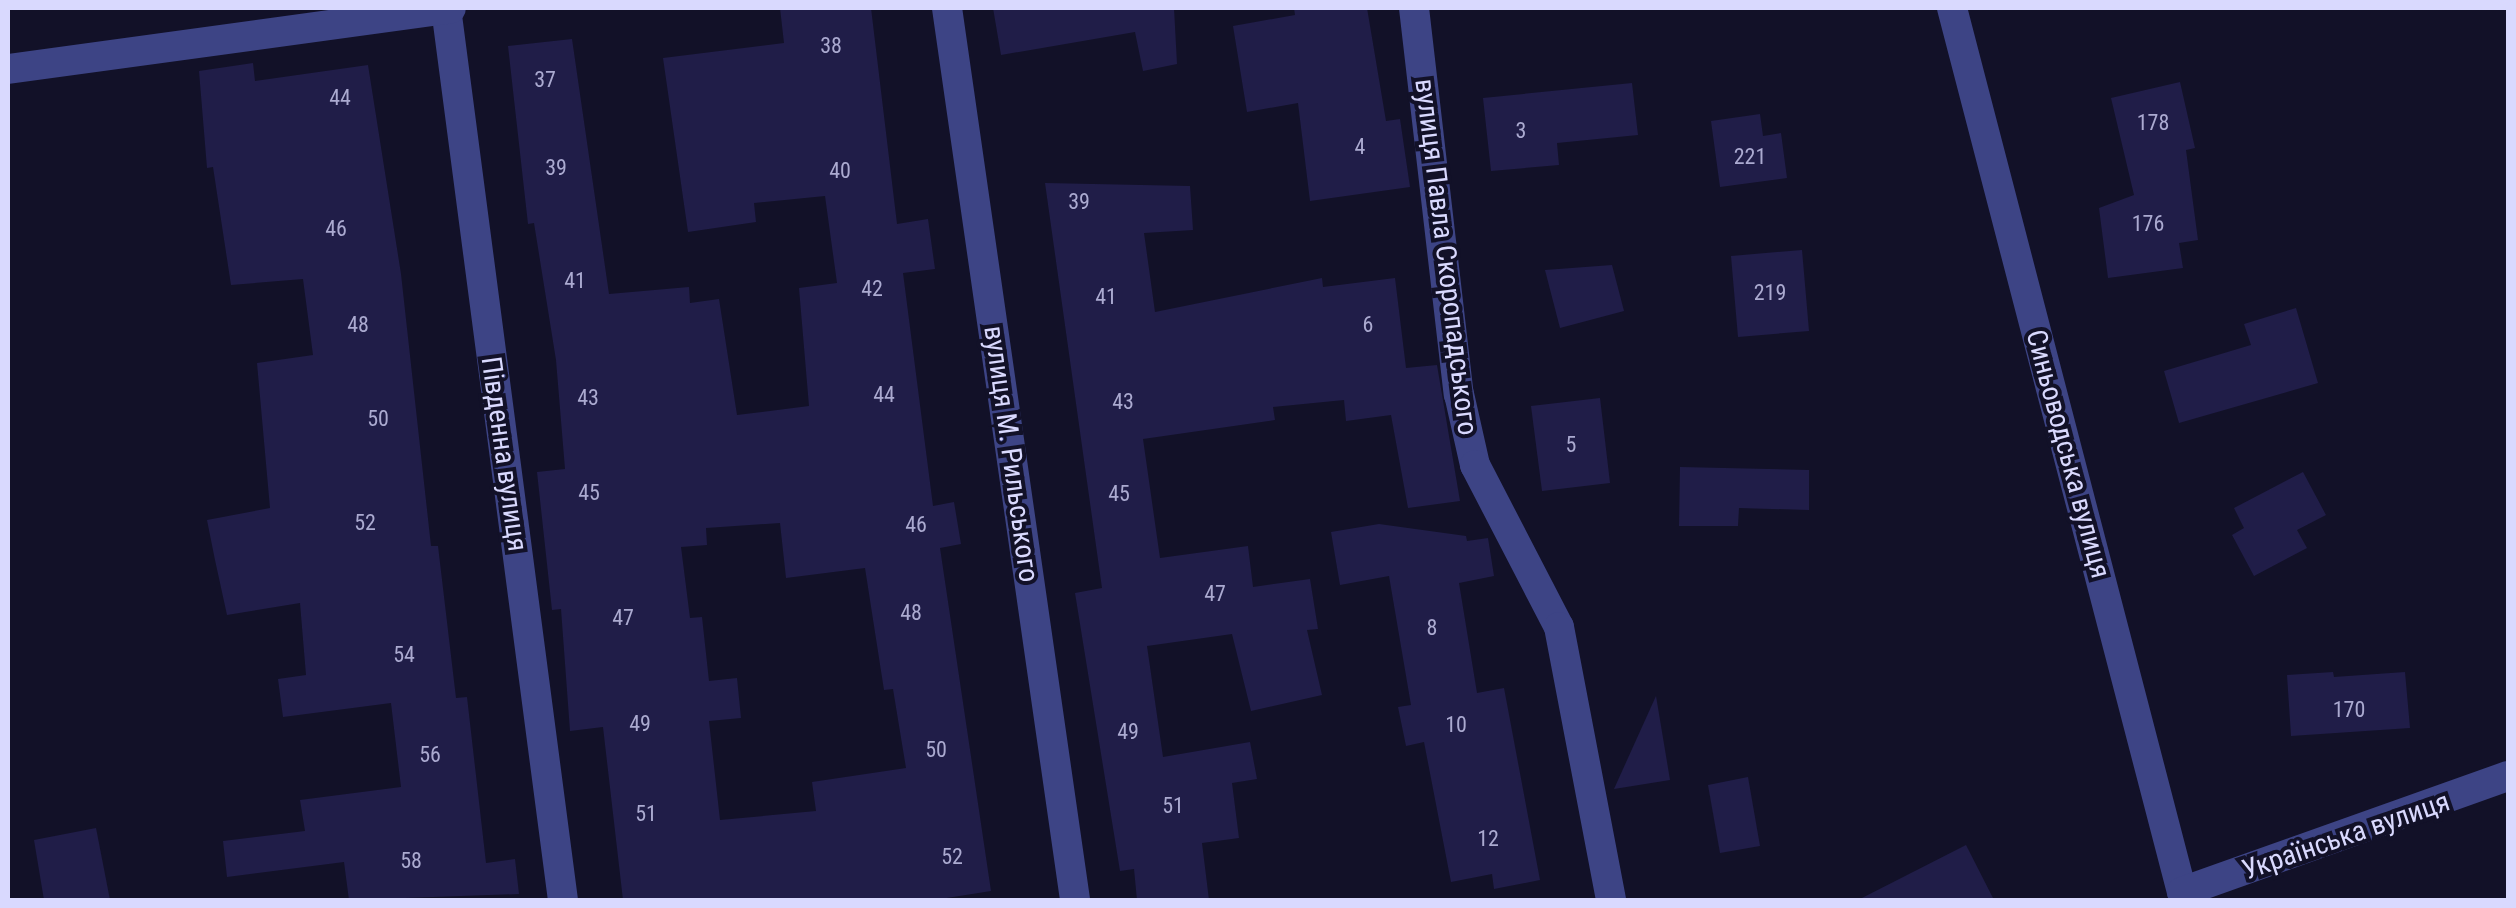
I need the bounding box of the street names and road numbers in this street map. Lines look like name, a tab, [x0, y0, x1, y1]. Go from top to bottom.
street label: вулиця Павла Скоропадського	[1407, 77, 1485, 437]
street label: вулиця М. Рильського	[976, 324, 1046, 584]
street label: Синьоводська вулиця	[2019, 326, 2117, 582]
street label: Південна вулиця	[474, 354, 534, 554]
street label: Українська вулиця	[2238, 785, 2454, 887]

